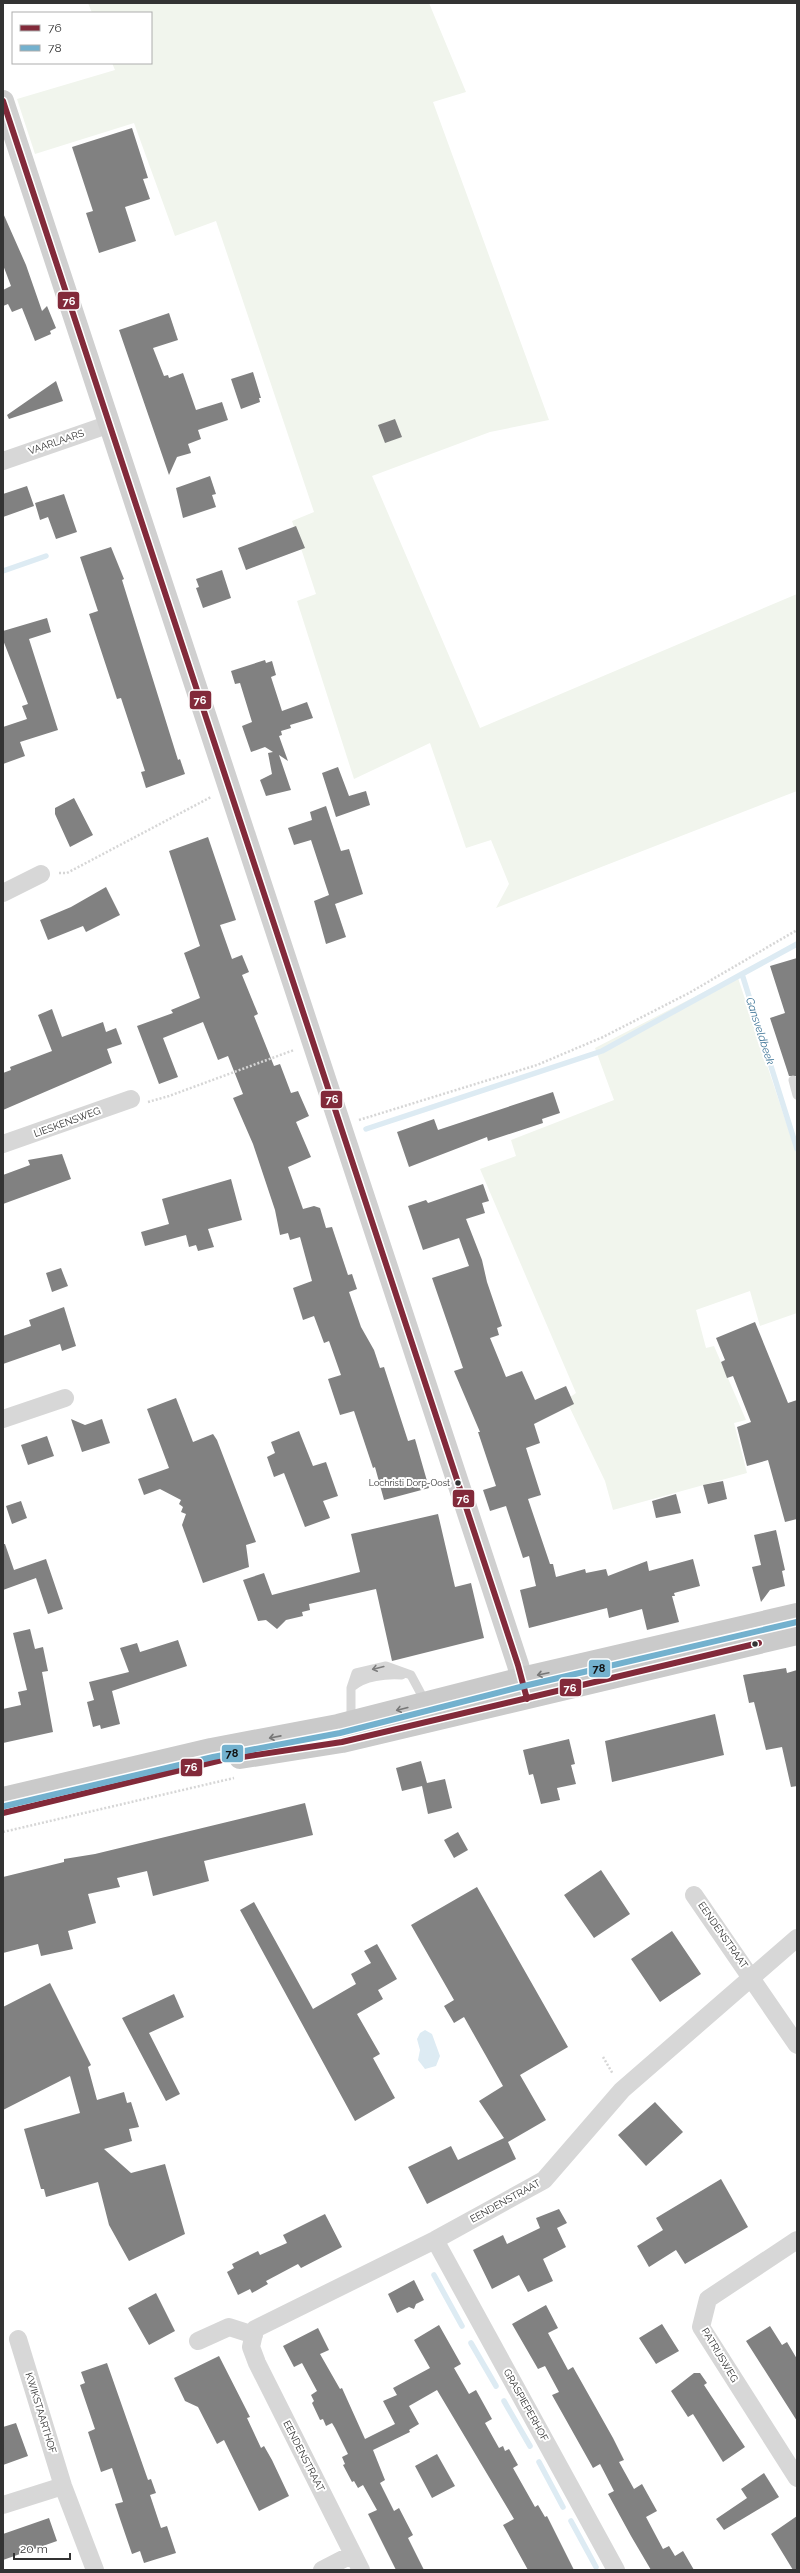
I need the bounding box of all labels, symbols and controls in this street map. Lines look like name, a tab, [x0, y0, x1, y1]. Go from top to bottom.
legend	[12, 12, 152, 64]
text: 76	[48, 21, 62, 35]
text: 78	[48, 41, 62, 55]
line badge: 76	[57, 291, 80, 310]
text: 76	[63, 295, 76, 308]
street label: VAARLAARS	[27, 427, 85, 457]
line badge: 76	[189, 690, 212, 710]
text: 76	[194, 694, 207, 707]
water label: Gansveldbeek	[743, 996, 777, 1066]
line badge: 76	[320, 1090, 343, 1109]
text: 76	[326, 1093, 339, 1106]
street label: LIESKENSWEG	[32, 1105, 102, 1139]
place label: Lochristi Dorp-Oost	[369, 1478, 450, 1488]
marker: Lochristi Dorp-Oost	[453, 1478, 463, 1488]
line badge: 76	[452, 1489, 475, 1508]
text: 76	[457, 1493, 470, 1506]
unlabelled marker	[750, 1639, 760, 1649]
line badge: 78	[588, 1659, 611, 1678]
text: 78	[593, 1662, 606, 1675]
one-way arrow	[372, 1665, 385, 1672]
one-way arrow	[537, 1670, 550, 1678]
line badge: 76	[559, 1678, 582, 1697]
text: 76	[564, 1682, 577, 1695]
one-way arrow	[396, 1706, 409, 1713]
one-way arrow	[269, 1733, 282, 1741]
line badge: 78	[221, 1744, 244, 1763]
text: 78	[226, 1747, 239, 1760]
line badge: 76	[180, 1758, 203, 1777]
text: 76	[185, 1761, 198, 1774]
street label: EENDENSTRAAT	[696, 1900, 750, 1970]
street label: EENDENSTRAAT	[468, 2177, 542, 2225]
street label: PATRIJSWEG	[700, 2326, 740, 2384]
street label: GRASPIEPERHOF	[502, 2367, 550, 2443]
street label: KWIKSTAARTHOF	[23, 2371, 59, 2455]
street label: EENDENSTRAAT	[281, 2419, 327, 2493]
scale bar	[14, 2535, 70, 2561]
text: 20 m	[20, 2542, 48, 2556]

